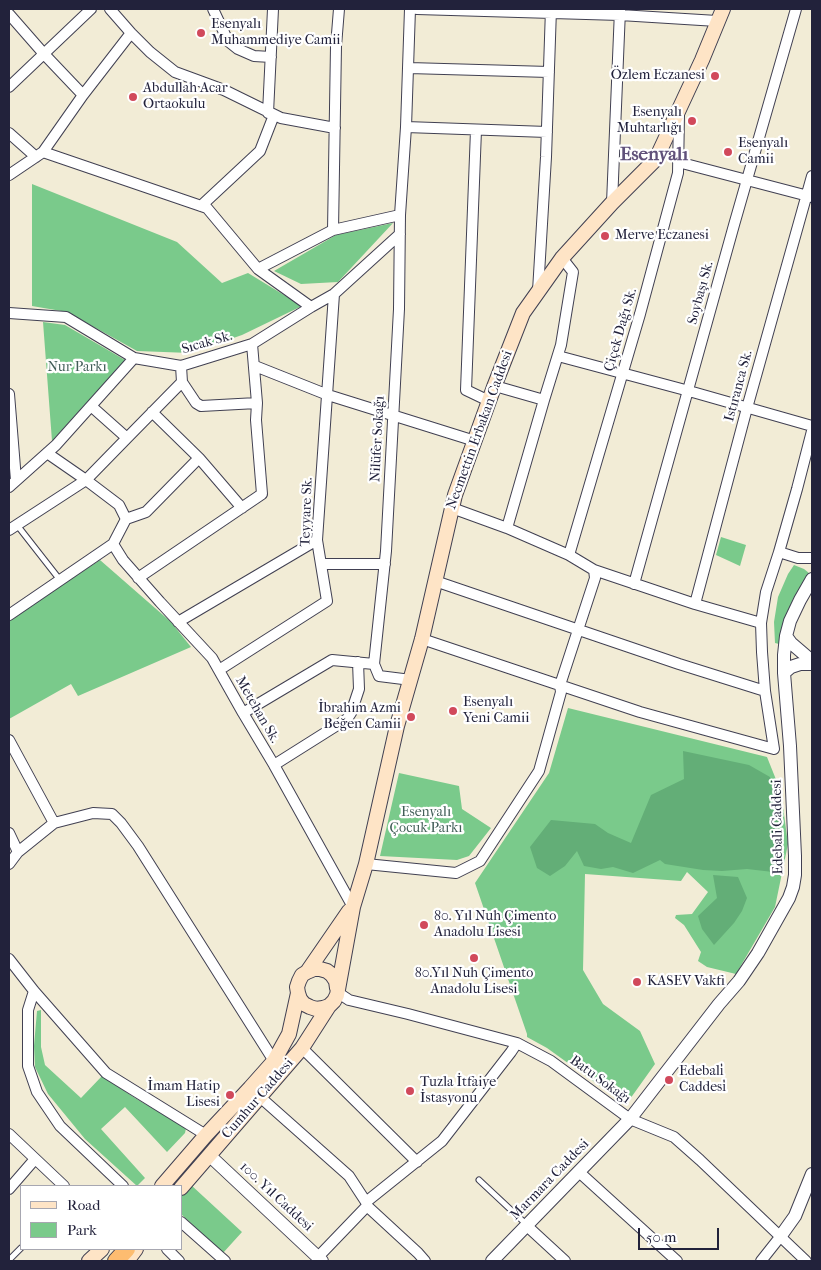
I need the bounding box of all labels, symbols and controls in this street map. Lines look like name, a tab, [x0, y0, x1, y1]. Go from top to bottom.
place label: Esenyalı Muhammediye Camii	[211, 17, 340, 49]
marker: Esenyalı Muhammediye Camii	[195, 27, 207, 39]
place label: Özlem Eczanesi	[611, 68, 705, 84]
marker: Özlem Eczanesi	[709, 70, 721, 82]
place label: Abdullah Acar Ortaokulu	[143, 81, 228, 114]
marker: Abdullah Acar Ortaokulu	[127, 91, 139, 103]
place label: Esenyalı Muhtarlığı	[617, 105, 682, 138]
marker: Esenyalı Muhtarlığı	[686, 115, 698, 127]
place label: Esenyalı Camii	[738, 136, 788, 168]
district label: Esenyalı	[620, 144, 688, 166]
marker: Esenyalı Camii	[722, 146, 734, 158]
place label: Merve Eczanesi	[615, 228, 709, 244]
marker: Merve Eczanesi	[599, 230, 611, 242]
street label: Soybaşı Sk.	[685, 260, 717, 326]
street label: Çiçek Dağı Sk.	[601, 286, 641, 374]
street label: Sıcak Sk.	[180, 328, 234, 358]
street label: Necmettin Erbakan Caddesi	[443, 348, 517, 512]
street label: Istıranca Sk.	[721, 348, 757, 424]
park label: Nur Parkı	[47, 360, 107, 376]
street label: Nilüfer Sokağı	[367, 396, 389, 482]
street label: Teyyare Sk.	[297, 477, 317, 547]
street label: Metehan Sk.	[231, 674, 283, 746]
place label: Esenyalı Yeni Camii	[463, 695, 529, 728]
place label: İbrahim Azmi Beğen Camii	[318, 701, 401, 734]
marker: Esenyalı Yeni Camii	[447, 705, 459, 717]
marker: İbrahim Azmi Beğen Camii	[405, 711, 417, 723]
street label: Edebali Caddesi	[769, 779, 787, 875]
park label: Esenyalı Çocuk Parkı	[390, 805, 462, 838]
place label: 80. Yıl Nuh Çimento Anadolu Lisesi	[434, 909, 556, 942]
marker: 80. Yıl Nuh Çimento Anadolu Lisesi	[418, 919, 430, 931]
marker: 80.Yıl Nuh Çimento Anadolu Lisesi	[468, 952, 480, 964]
place label: 80.Yıl Nuh Çimento Anadolu Lisesi	[415, 966, 533, 999]
place label: KASEV Vakfı	[647, 974, 725, 990]
marker: KASEV Vakfı	[631, 976, 643, 988]
street label: Batu Sokağı	[566, 1052, 634, 1108]
street label: Cumhur Caddesi	[219, 1055, 297, 1143]
place label: Edebali̇ Caddesi̇	[679, 1064, 726, 1096]
marker: Edebali̇ Caddesi̇	[663, 1074, 675, 1086]
place label: Tuzla İtfaiye İstasyonu	[420, 1075, 496, 1108]
place label: İmam Hatip Lisesi	[148, 1079, 220, 1112]
marker: Tuzla İtfaiye İstasyonu	[404, 1085, 416, 1097]
marker: İmam Hatip Lisesi	[224, 1089, 236, 1101]
street label: Marmara Caddesi	[507, 1136, 593, 1224]
street label: 100. Yıl Caddesi	[236, 1159, 316, 1235]
legend	[20, 1185, 182, 1250]
text: Road	[67, 1196, 100, 1214]
scale bar	[641, 1218, 722, 1250]
text: Park	[67, 1221, 97, 1239]
text: 50 m	[646, 1228, 676, 1246]

